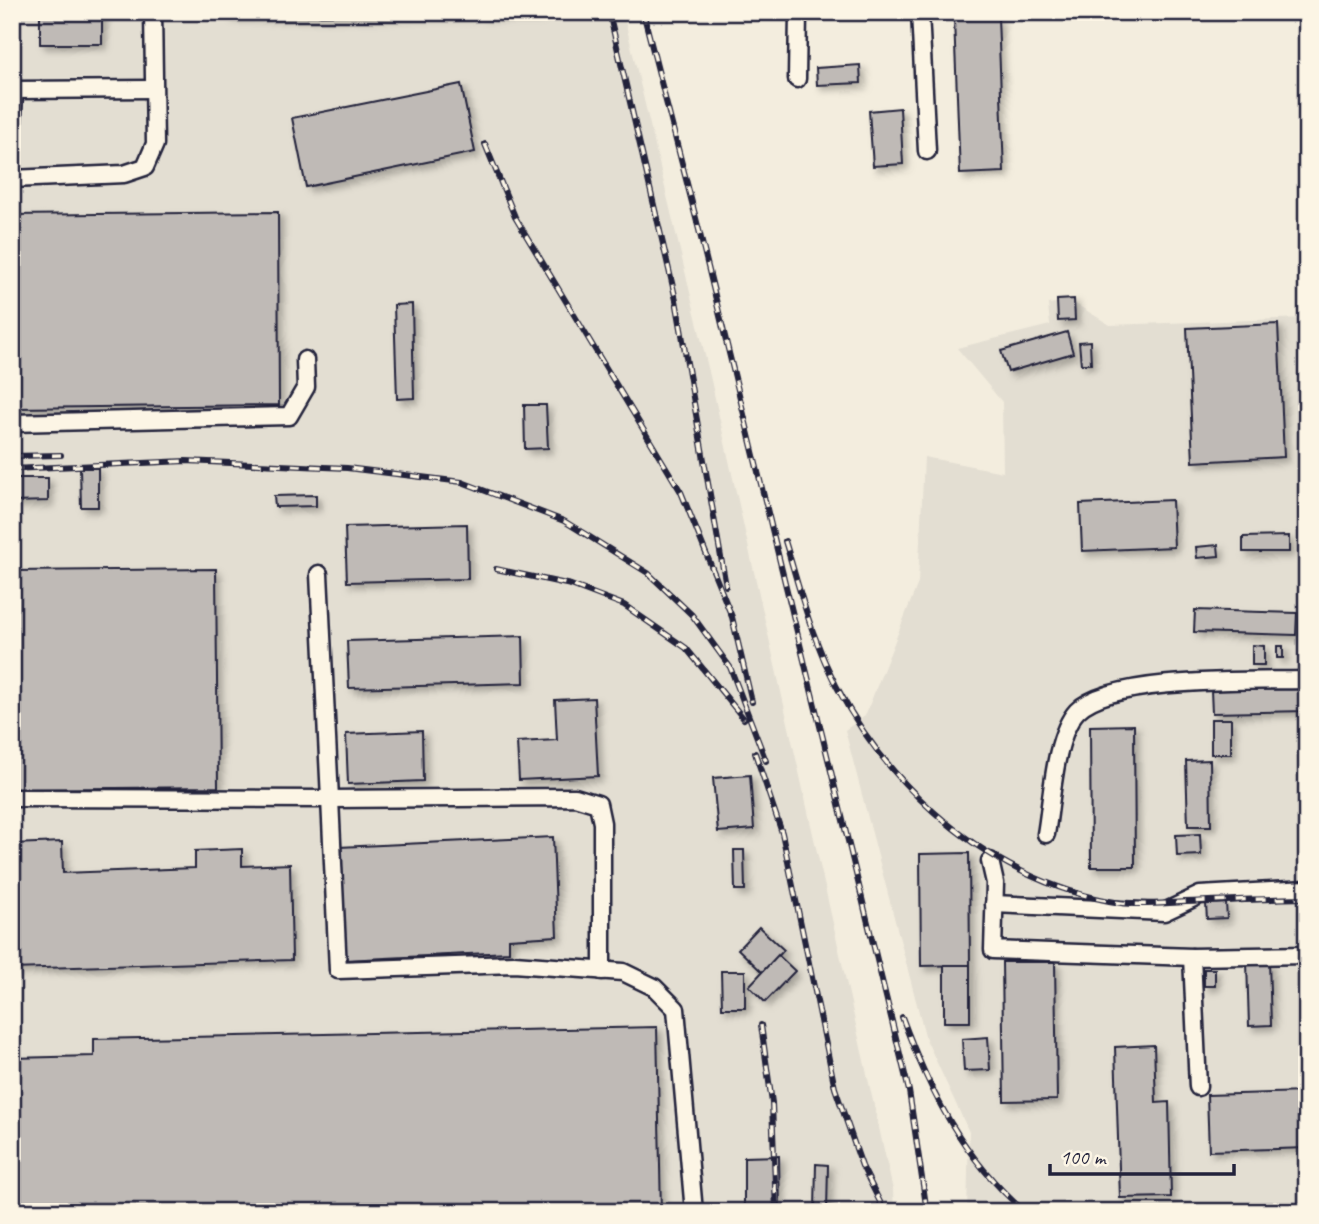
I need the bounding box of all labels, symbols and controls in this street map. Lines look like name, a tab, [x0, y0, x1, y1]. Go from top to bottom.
scale bar	[1050, 1133, 1233, 1177]
text: 100 m	[1060, 1144, 1107, 1170]

